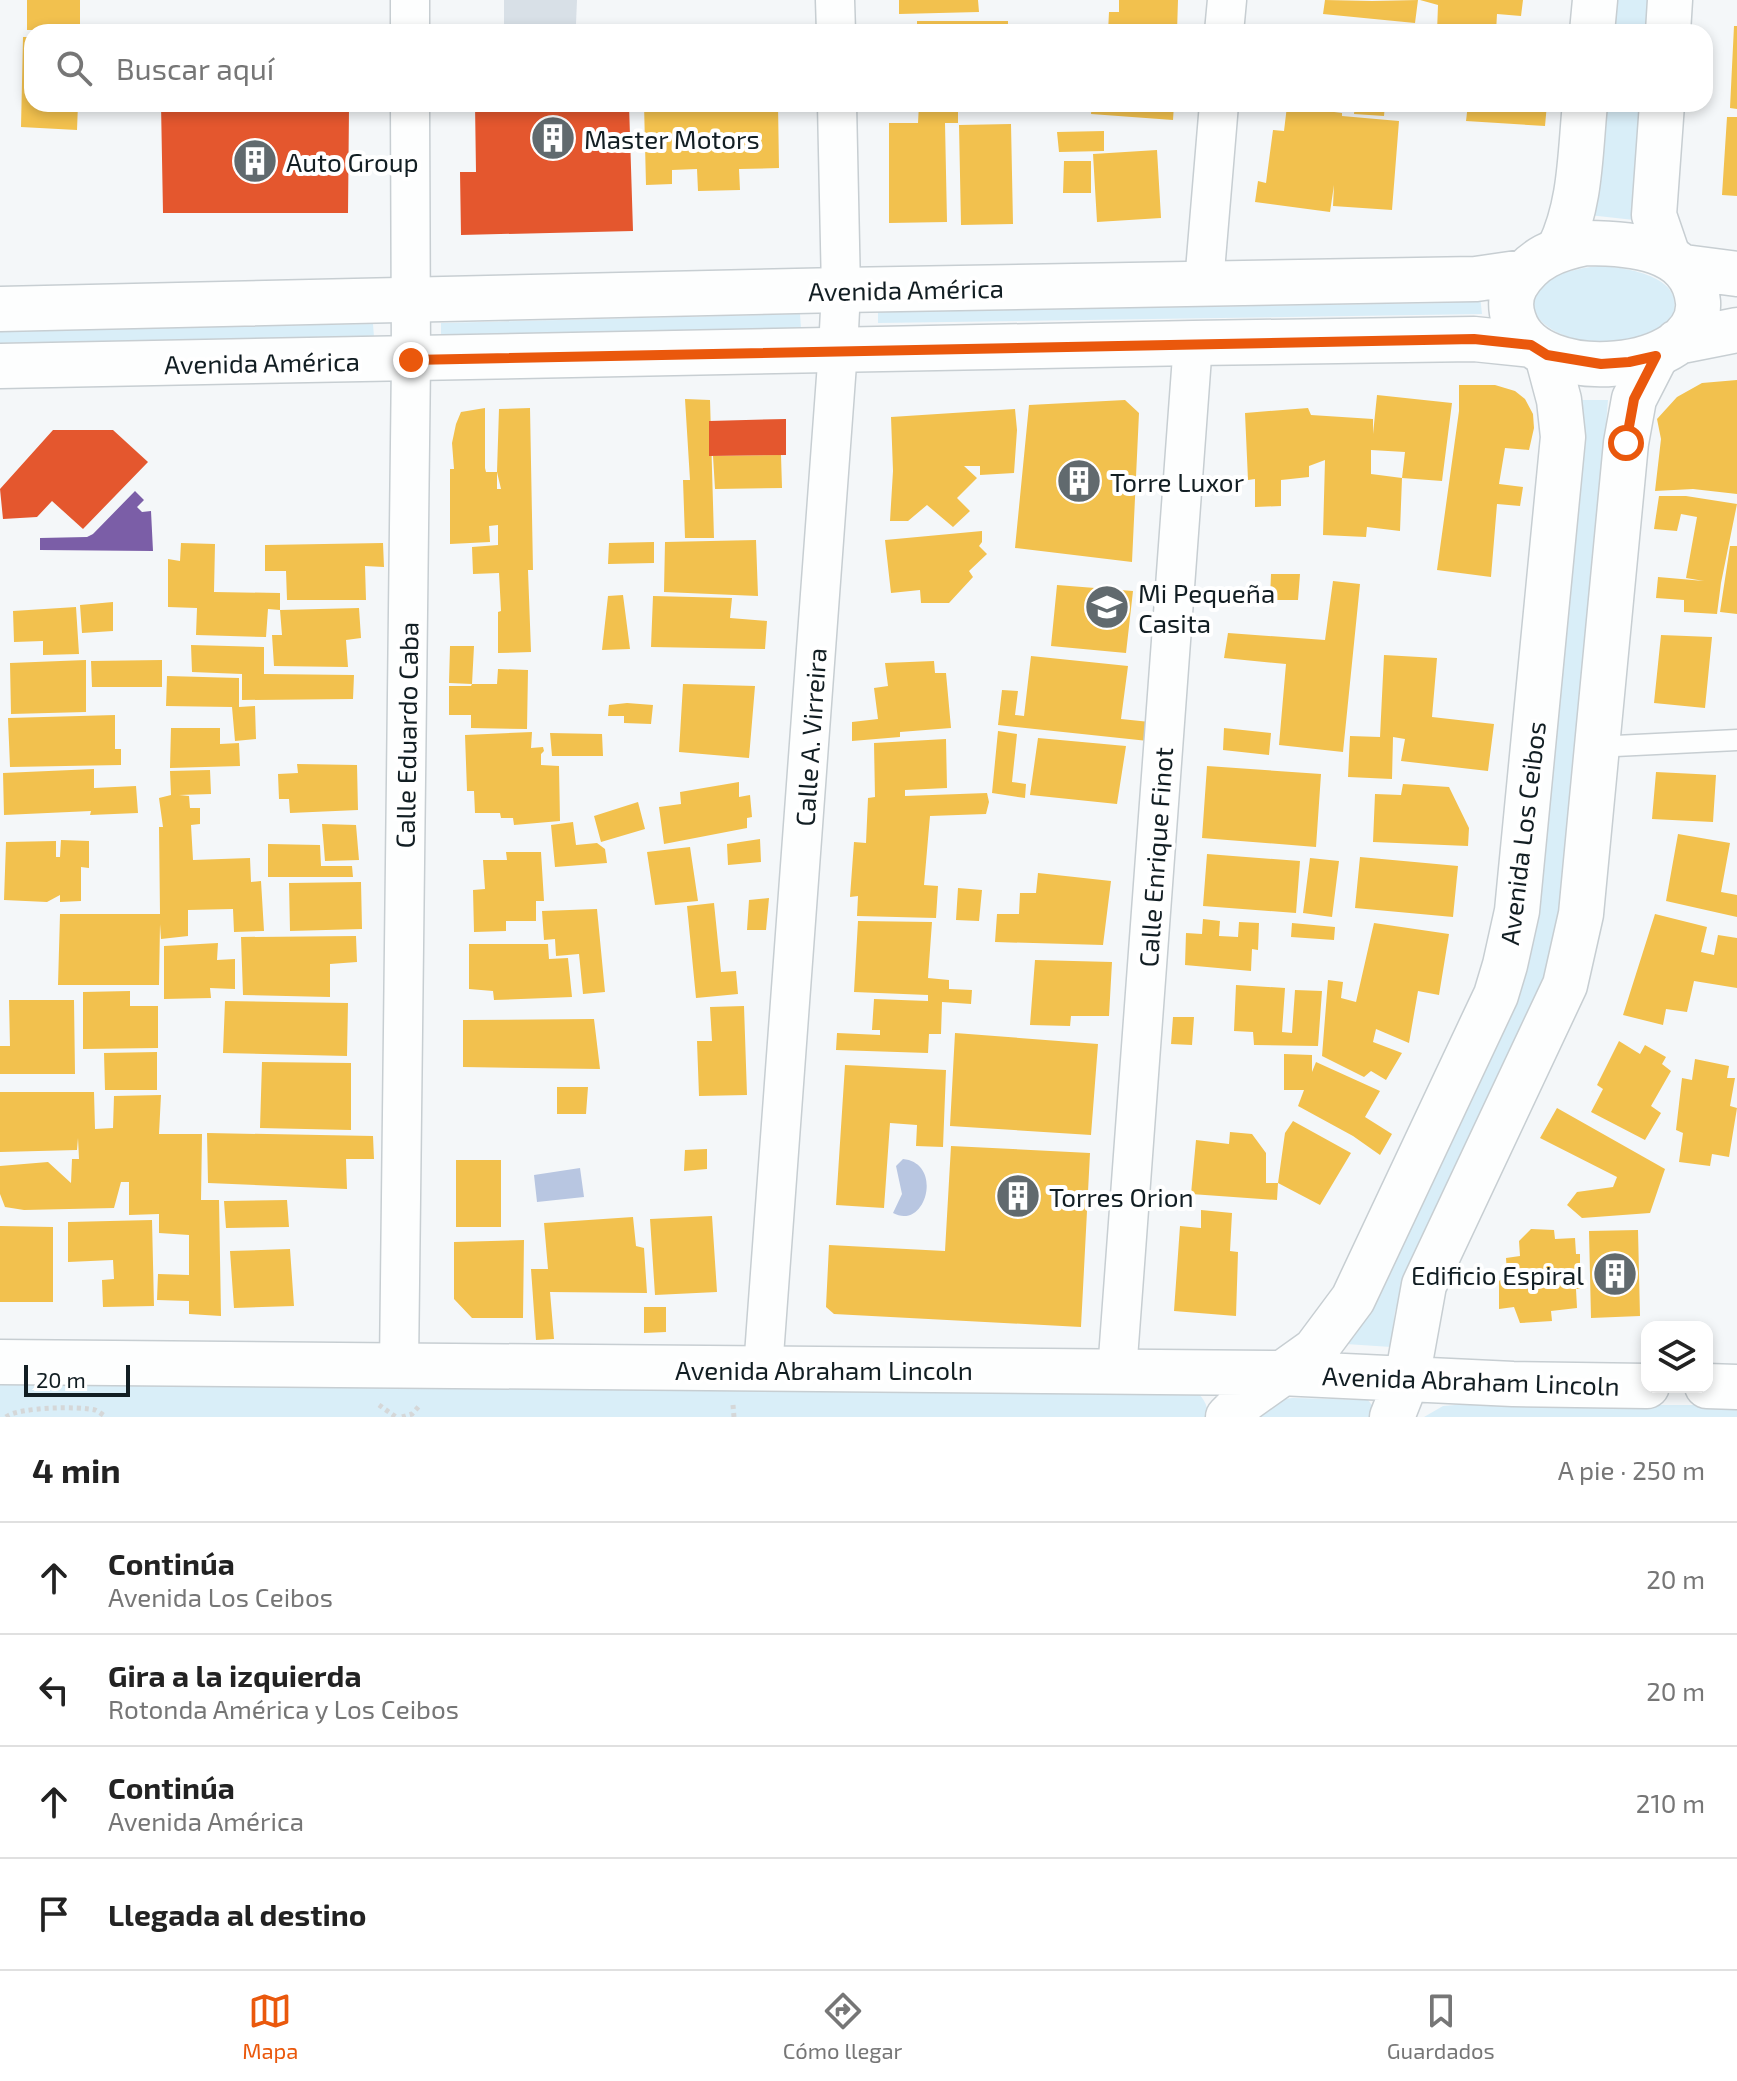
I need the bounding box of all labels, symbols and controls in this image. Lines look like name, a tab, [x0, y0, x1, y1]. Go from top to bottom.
search box	[24, 24, 1713, 112]
icon: search	[52, 46, 96, 90]
text: Buscar aquí	[116, 50, 274, 86]
building icon: Master Motors	[529, 114, 577, 162]
place label: Master Motors	[584, 123, 760, 154]
building icon: Auto Group	[231, 137, 279, 185]
place label: Auto Group	[286, 146, 419, 177]
street label: Avenida América	[808, 272, 1004, 306]
route end	[393, 342, 429, 378]
street label: Avenida América	[164, 345, 360, 379]
route start	[1608, 425, 1644, 461]
building icon: Torre Luxor	[1055, 457, 1103, 505]
place label: Torre Luxor	[1110, 466, 1244, 497]
place label: Mi Pequeña Casita	[1138, 577, 1275, 638]
school or university icon: Mi Pequeña Casita	[1083, 583, 1131, 631]
street label: Calle Eduardo Caba	[389, 621, 423, 849]
street label: Calle A. Virreira	[788, 647, 832, 827]
street label: Avenida Los Ceibos	[1493, 720, 1551, 946]
street label: Calle Enrique Finot	[1132, 746, 1178, 968]
building icon: Torres Orion	[994, 1172, 1042, 1220]
place label: Torres Orion	[1049, 1181, 1194, 1212]
building icon: Edificio Espiral	[1591, 1250, 1639, 1298]
place label: Edificio Espiral	[1411, 1259, 1584, 1290]
map controls	[1641, 1321, 1713, 1393]
button: layers	[1641, 1321, 1713, 1393]
street label: Avenida Abraham Lincoln	[675, 1354, 973, 1385]
street label: Avenida Abraham Lincoln	[1322, 1359, 1620, 1401]
scale bar	[24, 1361, 130, 1397]
text: 20 m	[36, 1366, 86, 1392]
text: 4 min	[32, 1449, 121, 1490]
text: A pie · 250 m	[1558, 1454, 1705, 1485]
text: Continúa	[108, 1545, 235, 1581]
icon: ahead	[32, 1556, 76, 1600]
text: 20 m	[1646, 1563, 1705, 1594]
text: Avenida Los Ceibos	[108, 1581, 333, 1612]
text: Gira a la izquierda	[108, 1657, 362, 1693]
icon: left	[32, 1668, 76, 1712]
text: 20 m	[1646, 1675, 1705, 1706]
text: Rotonda América y Los Ceibos	[108, 1693, 459, 1724]
text: Continúa	[108, 1769, 235, 1805]
icon: ahead	[32, 1780, 76, 1824]
text: 210 m	[1636, 1787, 1705, 1818]
text: Avenida América	[108, 1805, 304, 1836]
icon: arrive	[32, 1892, 76, 1936]
text: Llegada al destino	[108, 1896, 367, 1932]
tab: Mapa	[242, 1989, 298, 2063]
tab: Cómo llegar	[783, 1989, 902, 2063]
tab: Guardados	[1387, 1989, 1495, 2063]

